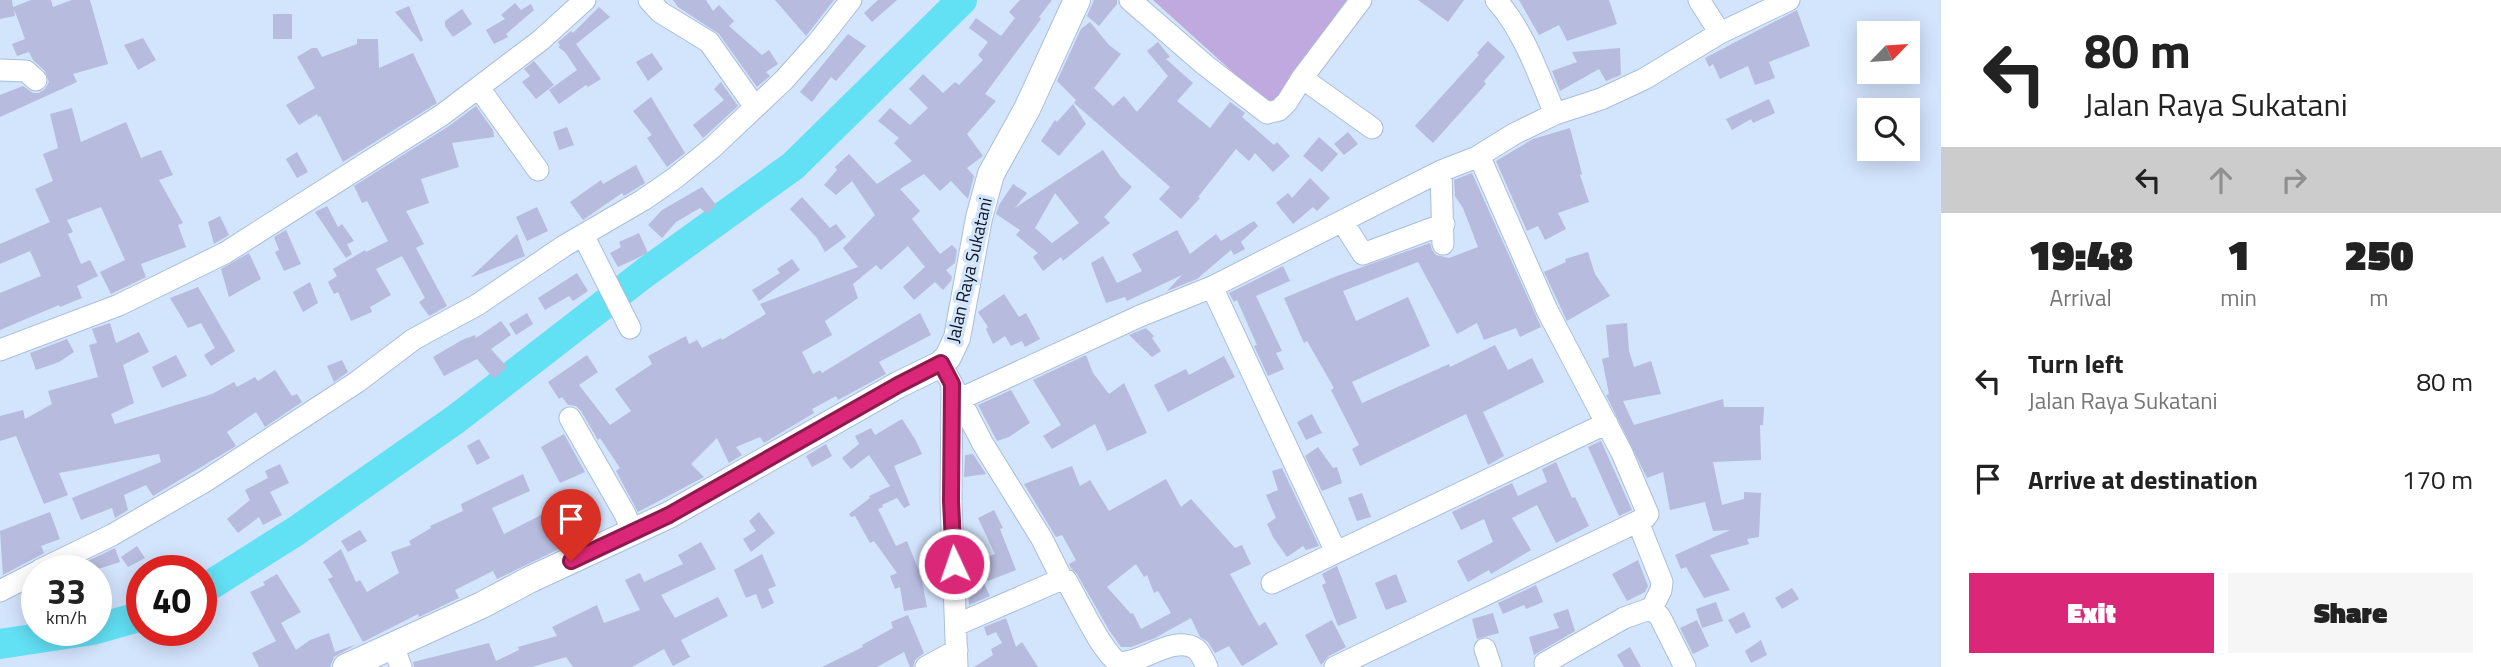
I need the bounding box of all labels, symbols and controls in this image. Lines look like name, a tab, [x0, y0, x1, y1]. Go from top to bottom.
text: 80 m	[2084, 12, 2191, 87]
north arrow	[1857, 21, 1920, 84]
map controls	[1857, 21, 1920, 161]
icon: left	[1969, 28, 2060, 119]
text: Jalan Raya Sukatani	[2084, 80, 2348, 128]
button: search	[1857, 98, 1920, 161]
icon: left	[2129, 161, 2167, 199]
icon: ahead	[2202, 161, 2240, 199]
icon: right	[2275, 161, 2313, 199]
street label: Jalan Raya Sukatani	[939, 195, 999, 345]
text: 19:48	[2028, 222, 2133, 286]
text: 1	[2227, 222, 2250, 286]
text: 250	[2344, 222, 2414, 286]
text: Arrival	[2049, 280, 2112, 315]
text: min	[2220, 280, 2257, 315]
text: m	[2369, 280, 2389, 315]
text: Turn left	[2028, 344, 2123, 383]
icon: left	[1969, 362, 2007, 400]
text: 80 m	[2416, 362, 2473, 401]
text: Jalan Raya Sukatani	[2028, 383, 2218, 418]
icon: arrive	[1969, 460, 2007, 498]
text: Arrive at destination	[2028, 460, 2258, 499]
text: 170 m	[2402, 460, 2473, 499]
pin	[541, 489, 601, 561]
icon: arrive	[552, 500, 590, 538]
position arrow	[917, 527, 991, 601]
speed limit sign: 40	[126, 555, 217, 646]
text: 33	[47, 564, 86, 618]
button: Exit	[1969, 573, 2214, 653]
button: Share	[2228, 573, 2473, 653]
text: km/h	[46, 604, 87, 631]

